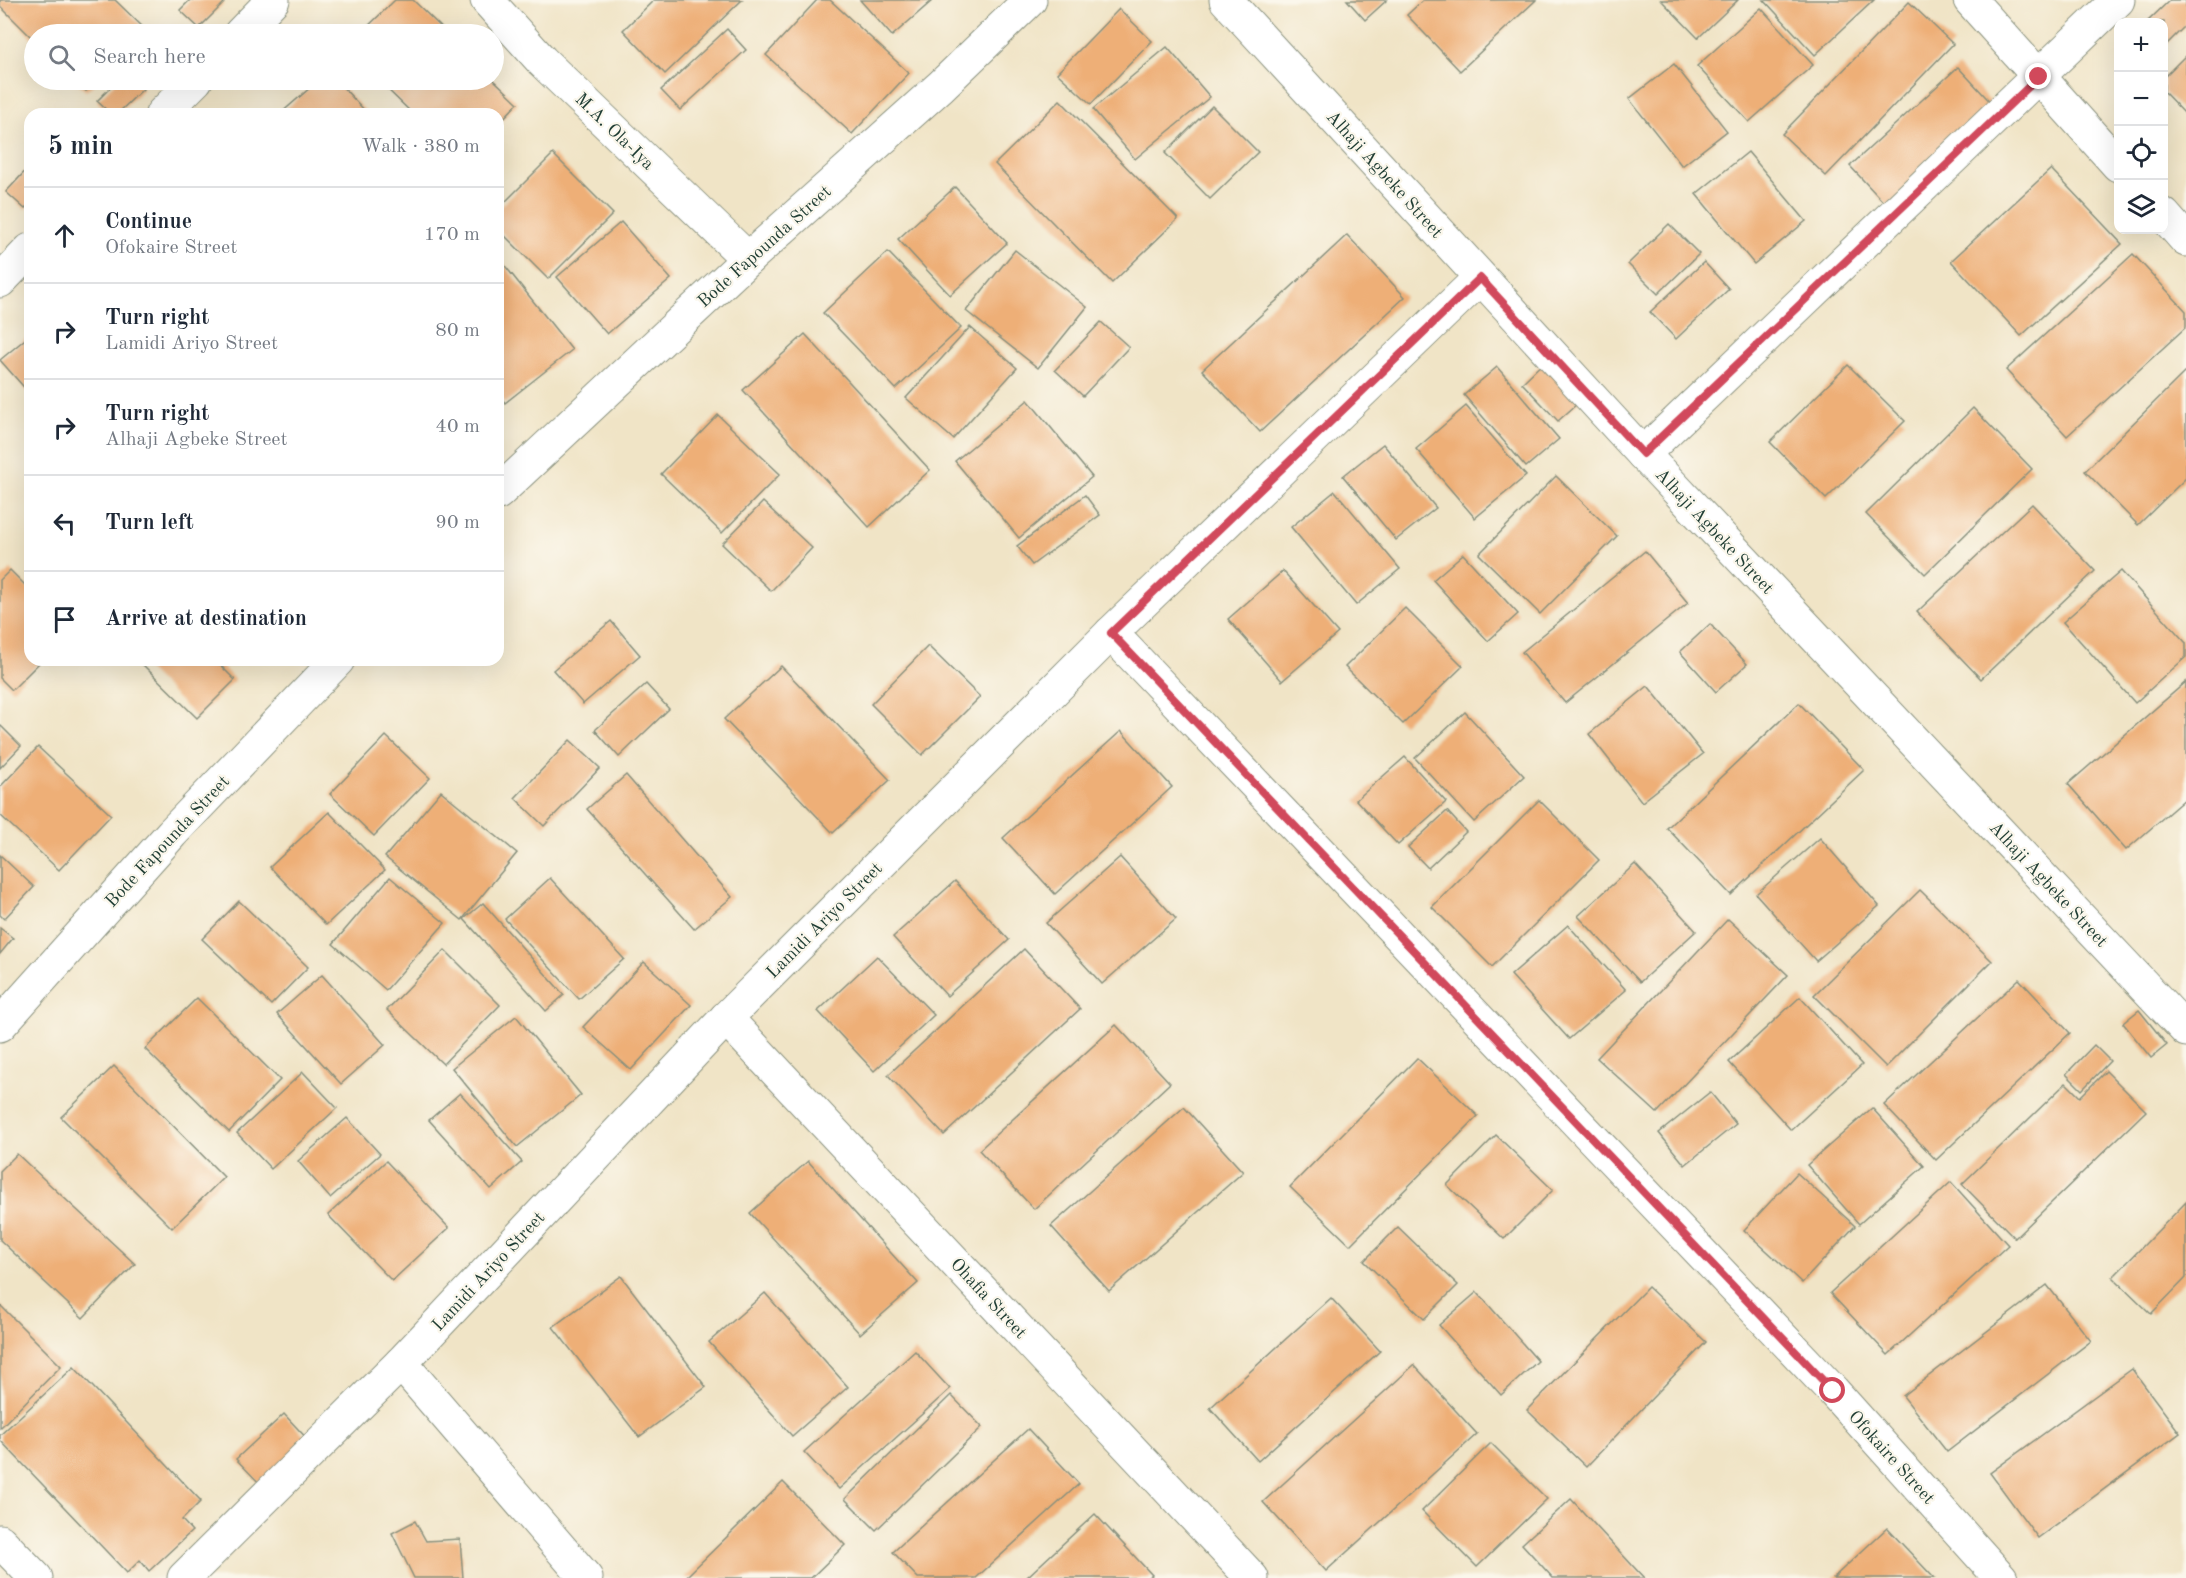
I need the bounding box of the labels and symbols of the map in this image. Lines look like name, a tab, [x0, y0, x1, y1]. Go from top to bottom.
route end	[2025, 63, 2051, 89]
street label: M.A. Ola-Iya	[571, 90, 657, 174]
street label: Alhaji Agbeke Street	[1323, 108, 1446, 242]
street label: Bode Fapounda Street	[695, 182, 835, 311]
street label: Alhaji Agbeke Street	[1652, 465, 1777, 598]
street label: Bode Fapounda Street	[102, 772, 233, 911]
street label: Alhaji Agbeke Street	[1986, 818, 2111, 951]
street label: Lamidi Ariyo Street	[763, 859, 886, 982]
street label: Lamidi Ariyo Street	[429, 1209, 548, 1335]
street label: Ohafia Street	[947, 1255, 1030, 1342]
route start	[1819, 1377, 1845, 1403]
street label: Ofokaire Street	[1845, 1407, 1938, 1508]

